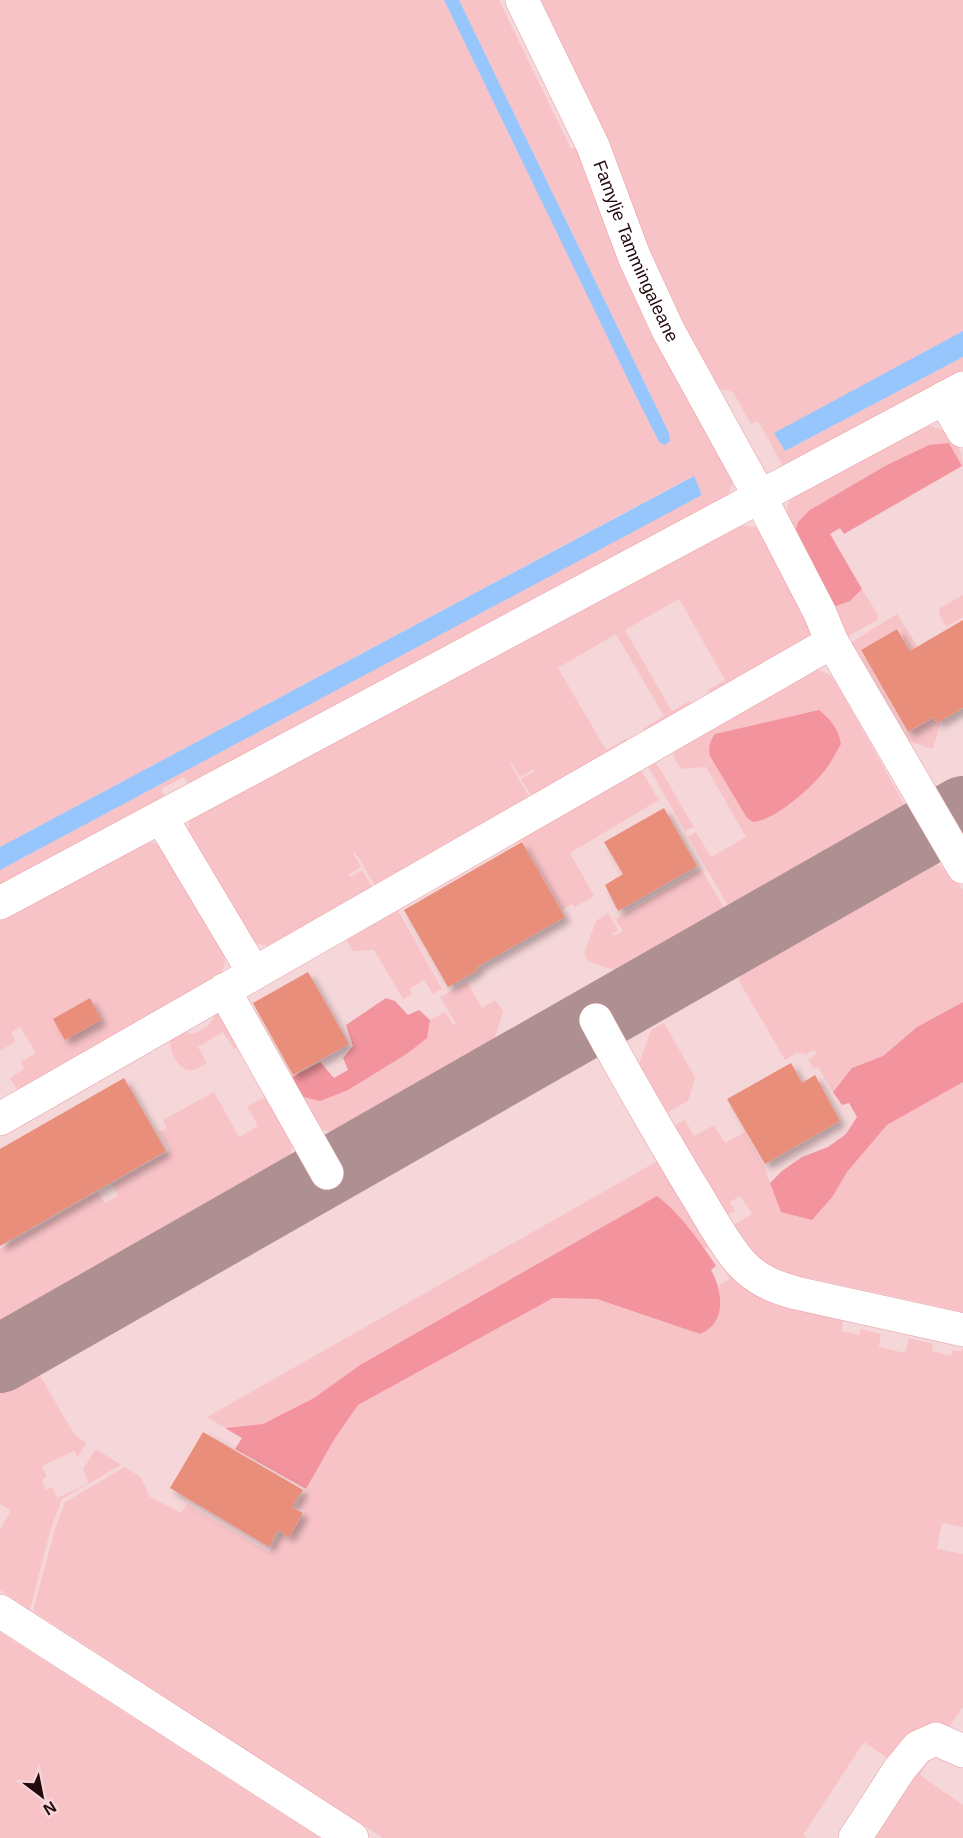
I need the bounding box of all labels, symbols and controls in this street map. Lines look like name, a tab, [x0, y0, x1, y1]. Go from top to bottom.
street label: Famylje Tammingaleane	[589, 158, 683, 346]
north arrow	[12, 1766, 72, 1826]
text: N	[40, 1798, 59, 1819]

